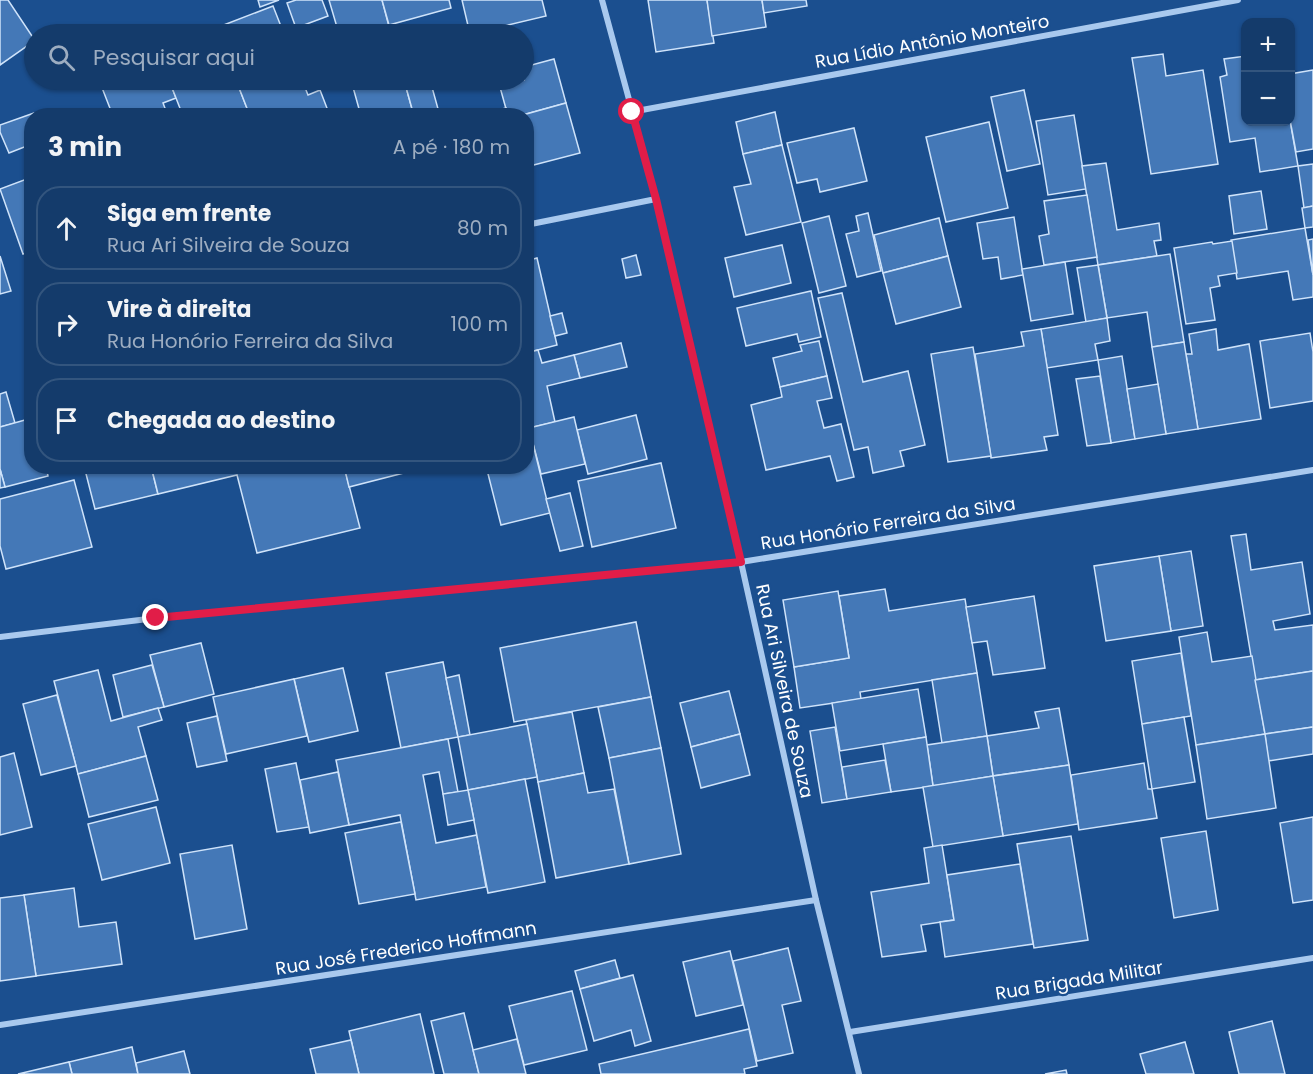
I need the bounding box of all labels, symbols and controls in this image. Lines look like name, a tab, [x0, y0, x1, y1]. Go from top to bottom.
street label: Rua Lídio Antônio Monteiro	[813, 8, 1051, 74]
map controls	[1241, 18, 1295, 126]
button: +	[1241, 18, 1295, 72]
search box	[24, 24, 534, 90]
icon: search	[45, 41, 78, 74]
text: Pesquisar aqui	[93, 42, 255, 73]
button: −	[1241, 72, 1295, 126]
route start	[618, 98, 644, 124]
text: 3 min	[48, 129, 122, 165]
text: A pé · 180 m	[393, 133, 510, 161]
text: Siga em frente	[107, 198, 271, 229]
icon: ahead	[50, 212, 83, 245]
text: 80 m	[457, 214, 508, 242]
text: Rua Ari Silveira de Souza	[107, 231, 350, 259]
text: Vire à direita	[107, 294, 252, 325]
icon: right	[50, 308, 83, 341]
text: 100 m	[451, 310, 508, 338]
text: Rua Honório Ferreira da Silva	[107, 327, 393, 355]
icon: arrive	[50, 404, 83, 437]
text: Chegada ao destino	[107, 405, 335, 436]
street label: Rua Honório Ferreira da Silva	[759, 490, 1017, 556]
street label: Rua Ari Silveira de Souza	[750, 582, 820, 800]
route end	[142, 604, 168, 630]
street label: Rua José Frederico Hoffmann	[274, 915, 538, 981]
street label: Rua Brigada Militar	[993, 954, 1165, 1006]

